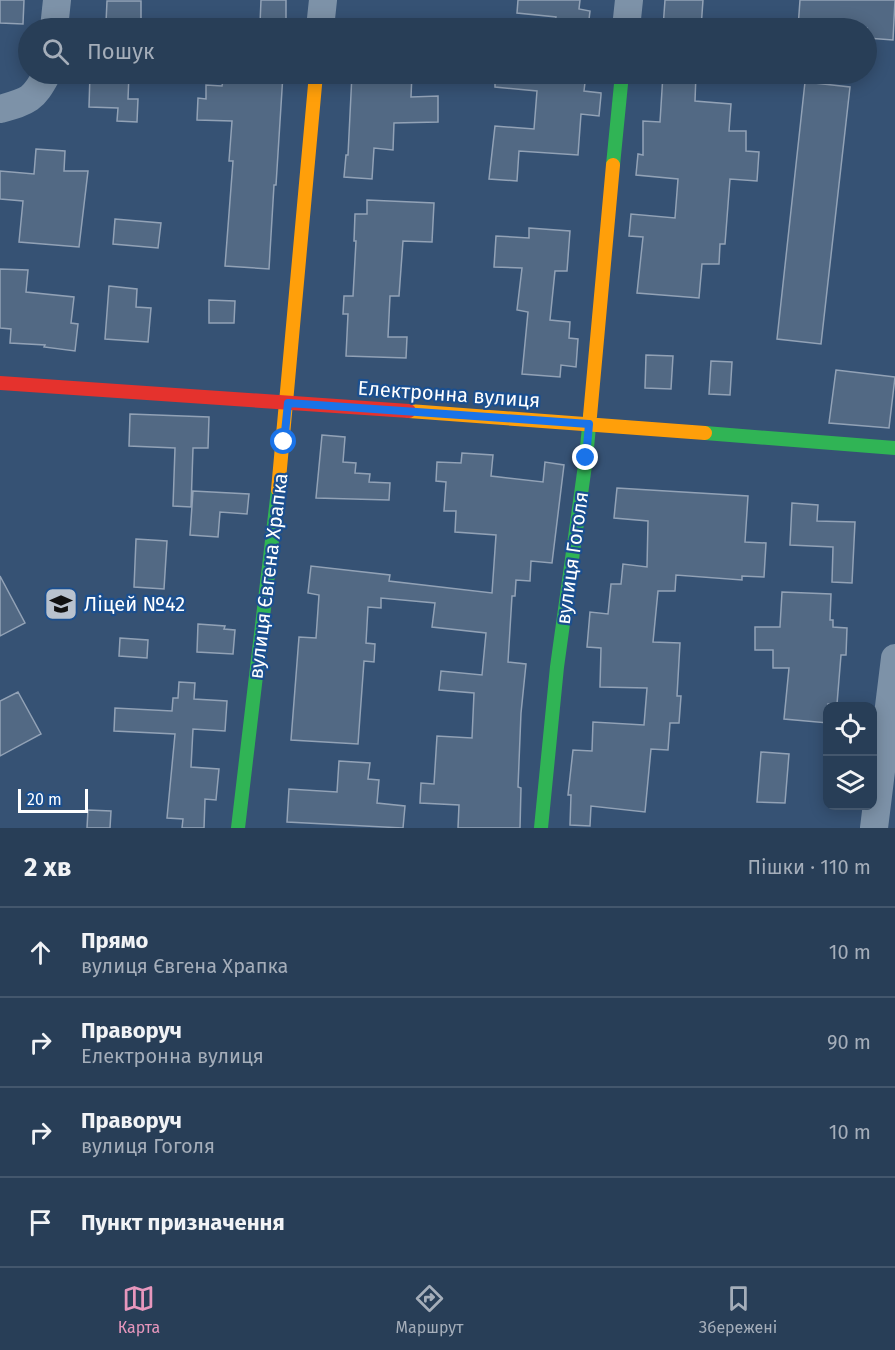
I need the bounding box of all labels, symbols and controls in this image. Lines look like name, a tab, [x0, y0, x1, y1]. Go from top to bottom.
search box	[18, 18, 877, 84]
icon: search	[39, 35, 72, 68]
text: Пошук	[87, 38, 154, 65]
street label: Електронна вулиця	[357, 376, 541, 412]
route start	[270, 428, 296, 454]
route end	[572, 444, 598, 470]
street label: вулиця Євгена Храпка	[243, 472, 293, 680]
street label: вулиця Гоголя	[551, 490, 593, 626]
school or university icon: Ліцей №42	[43, 586, 79, 622]
place label: Ліцей №42	[84, 592, 185, 616]
map controls	[823, 702, 877, 810]
button: locate	[823, 702, 877, 756]
button: layers	[823, 756, 877, 810]
scale bar	[18, 786, 88, 814]
text: 20 m	[27, 790, 62, 809]
text: 2 хв	[24, 852, 71, 883]
text: Пішки · 110 m	[748, 855, 871, 879]
text: Прямо	[81, 927, 148, 954]
icon: ahead	[24, 936, 57, 969]
text: 10 m	[829, 940, 871, 964]
text: вулиця Євгена Храпка	[81, 954, 288, 978]
text: Праворуч	[81, 1017, 182, 1044]
icon: right	[24, 1026, 57, 1059]
text: 90 m	[827, 1030, 871, 1054]
text: Електронна вулиця	[81, 1044, 264, 1068]
text: Праворуч	[81, 1107, 182, 1134]
icon: right	[24, 1116, 57, 1149]
text: 10 m	[829, 1120, 871, 1144]
text: вулиця Гоголя	[81, 1134, 215, 1158]
icon: arrive	[24, 1206, 57, 1239]
text: Пункт призначення	[81, 1209, 285, 1236]
tab: Карта	[118, 1282, 160, 1337]
tab: Маршрут	[395, 1282, 463, 1337]
tab: Збережені	[699, 1282, 777, 1337]

